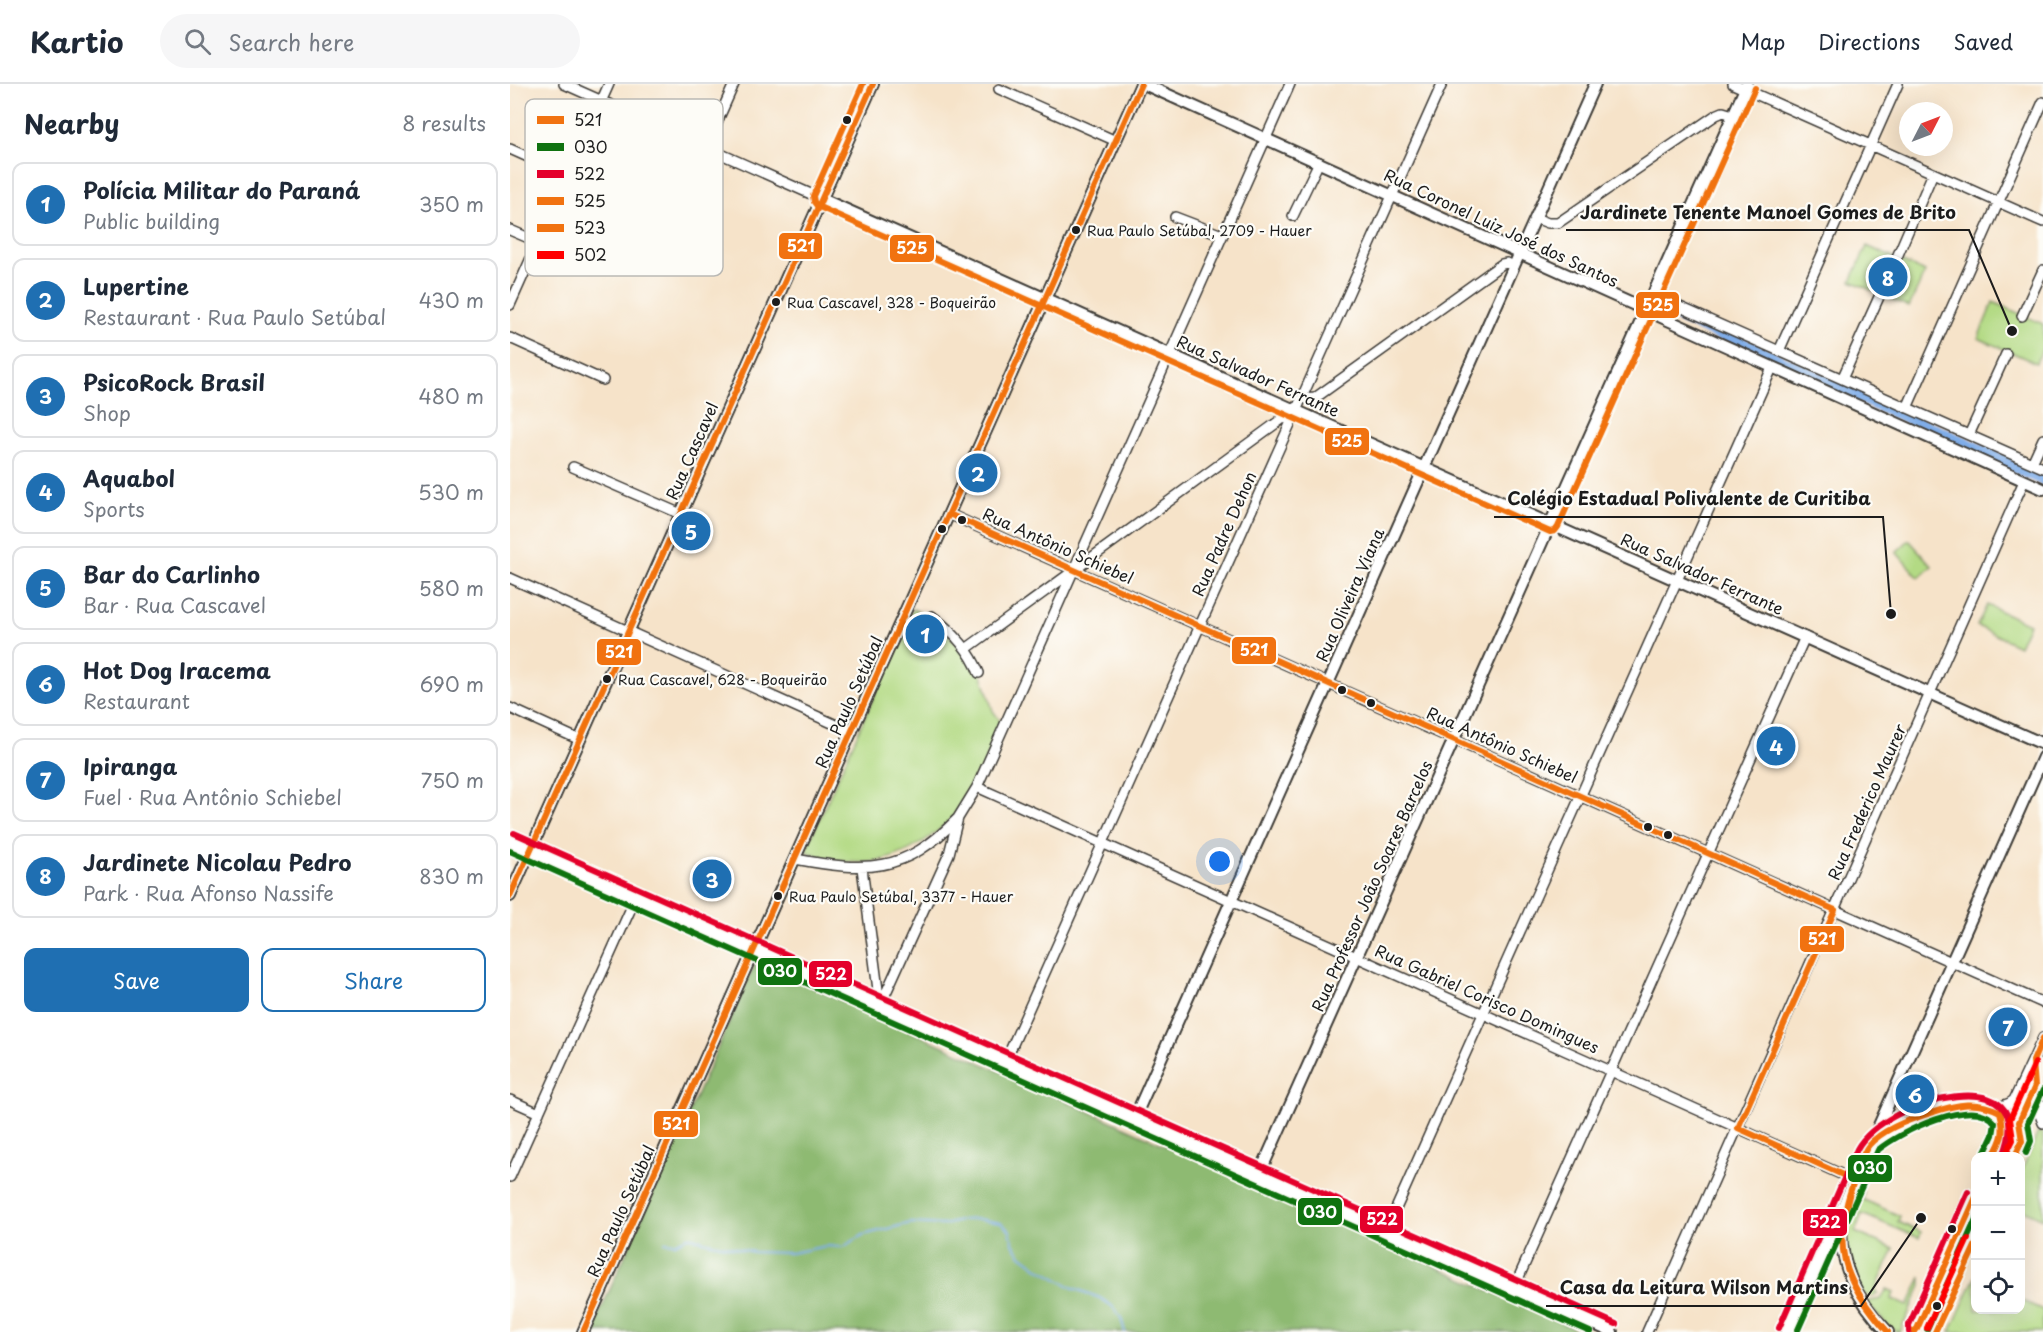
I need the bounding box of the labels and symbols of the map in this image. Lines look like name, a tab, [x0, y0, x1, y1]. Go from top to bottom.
legend	[525, 99, 723, 276]
north arrow	[1899, 102, 1953, 156]
text: 521	[574, 107, 602, 131]
unlabelled marker	[841, 114, 853, 126]
text: 030	[574, 134, 608, 158]
text: 522	[574, 161, 605, 185]
street label: Rua Coronel Luiz José dos Santos	[1380, 162, 1623, 292]
text: 525	[574, 188, 606, 212]
callout: Jardinete Tenente Manoel Gomes de Brito	[1566, 194, 1969, 230]
text: Jardinete Tenente Manoel Gomes de Brito	[1580, 198, 1956, 225]
text: 523	[574, 215, 605, 239]
place label: Rua Paulo Setúbal, 2709 - Hauer	[1087, 220, 1312, 241]
marker: Rua Paulo Setúbal, 2709 - Hauer	[1070, 224, 1082, 236]
line badge: 521	[778, 232, 823, 260]
text: 521	[787, 233, 816, 257]
line badge: 525	[889, 234, 935, 263]
text: 525	[896, 235, 928, 259]
text: 502	[574, 242, 607, 266]
pin: 8	[1868, 254, 1908, 300]
line badge: 525	[1635, 291, 1680, 319]
place label: Rua Cascavel, 328 - Boqueirão	[787, 292, 996, 313]
text: 525	[1642, 292, 1674, 316]
marker: Rua Cascavel, 328 - Boqueirão	[770, 296, 782, 308]
street label: Rua Salvador Ferrante	[1173, 328, 1344, 422]
street label: Rua Cascavel	[659, 398, 723, 503]
line badge: 525	[1324, 427, 1370, 456]
text: 525	[1331, 428, 1363, 452]
pin: 2	[958, 450, 998, 496]
street label: Rua Padre Dehon	[1185, 467, 1261, 600]
callout: Colégio Estadual Polivalente de Curitiba	[1494, 481, 1883, 517]
text: Colégio Estadual Polivalente de Curitiba	[1507, 484, 1871, 511]
street label: Rua Antônio Schiebel	[979, 501, 1138, 589]
pin: 5	[672, 508, 711, 554]
unlabelled marker	[956, 514, 968, 526]
unlabelled marker	[936, 523, 948, 535]
street label: Rua Oliveira Viana	[1309, 524, 1389, 665]
street label: Rua Salvador Ferrante	[1617, 526, 1788, 620]
pin: 1	[906, 612, 944, 656]
street label: Rua Paulo Setúbal	[808, 632, 888, 771]
line badge: 521	[1231, 636, 1277, 665]
text: 521	[1240, 637, 1269, 661]
line badge: 521	[596, 638, 642, 666]
text: 521	[605, 639, 634, 663]
place label: Rua Cascavel, 628 - Boqueirão	[618, 669, 827, 690]
marker: Rua Cascavel, 628 - Boqueirão	[601, 673, 613, 685]
unlabelled marker	[1336, 684, 1348, 696]
unlabelled marker	[1365, 697, 1377, 709]
street label: Rua Antônio Schiebel	[1423, 700, 1582, 788]
street label: Rua Frederico Maurer	[1821, 719, 1911, 884]
pin: 4	[1756, 724, 1796, 768]
street label: Rua Professor João Soares Barcelos	[1305, 756, 1437, 1015]
unlabelled marker	[1642, 821, 1654, 833]
unlabelled marker	[1662, 829, 1674, 841]
your location	[1205, 847, 1234, 876]
pin: 3	[692, 856, 732, 902]
place label: Rua Paulo Setúbal, 3377 - Hauer	[789, 886, 1014, 907]
marker: Rua Paulo Setúbal, 3377 - Hauer	[772, 890, 784, 902]
line badge: 521	[1799, 925, 1845, 953]
text: 521	[1808, 926, 1837, 950]
street label: Rua Gabriel Corisco Domingues	[1372, 938, 1603, 1058]
line badge: 030	[757, 957, 803, 986]
text: 030	[763, 958, 797, 982]
line badge: 522	[808, 960, 853, 988]
text: 522	[815, 961, 847, 985]
pin: 7	[1988, 1004, 2028, 1050]
pin: 6	[1896, 1072, 1934, 1116]
line badge: 521	[653, 1110, 699, 1138]
text: 521	[662, 1111, 691, 1135]
street label: Rua Paulo Setúbal	[580, 1141, 660, 1280]
line badge: 030	[1847, 1154, 1893, 1183]
text: 030	[1853, 1155, 1887, 1179]
line badge: 030	[1297, 1197, 1343, 1226]
text: 030	[1303, 1199, 1337, 1223]
line badge: 522	[1359, 1205, 1404, 1234]
text: 522	[1366, 1206, 1398, 1230]
line badge: 522	[1802, 1208, 1848, 1237]
text: 522	[1809, 1209, 1841, 1233]
unlabelled marker	[1946, 1223, 1958, 1235]
callout: Casa da Leitura Wilson Martins	[1546, 1270, 1861, 1306]
text: Casa da Leitura Wilson Martins	[1560, 1273, 1849, 1300]
unlabelled marker	[1931, 1300, 1943, 1312]

